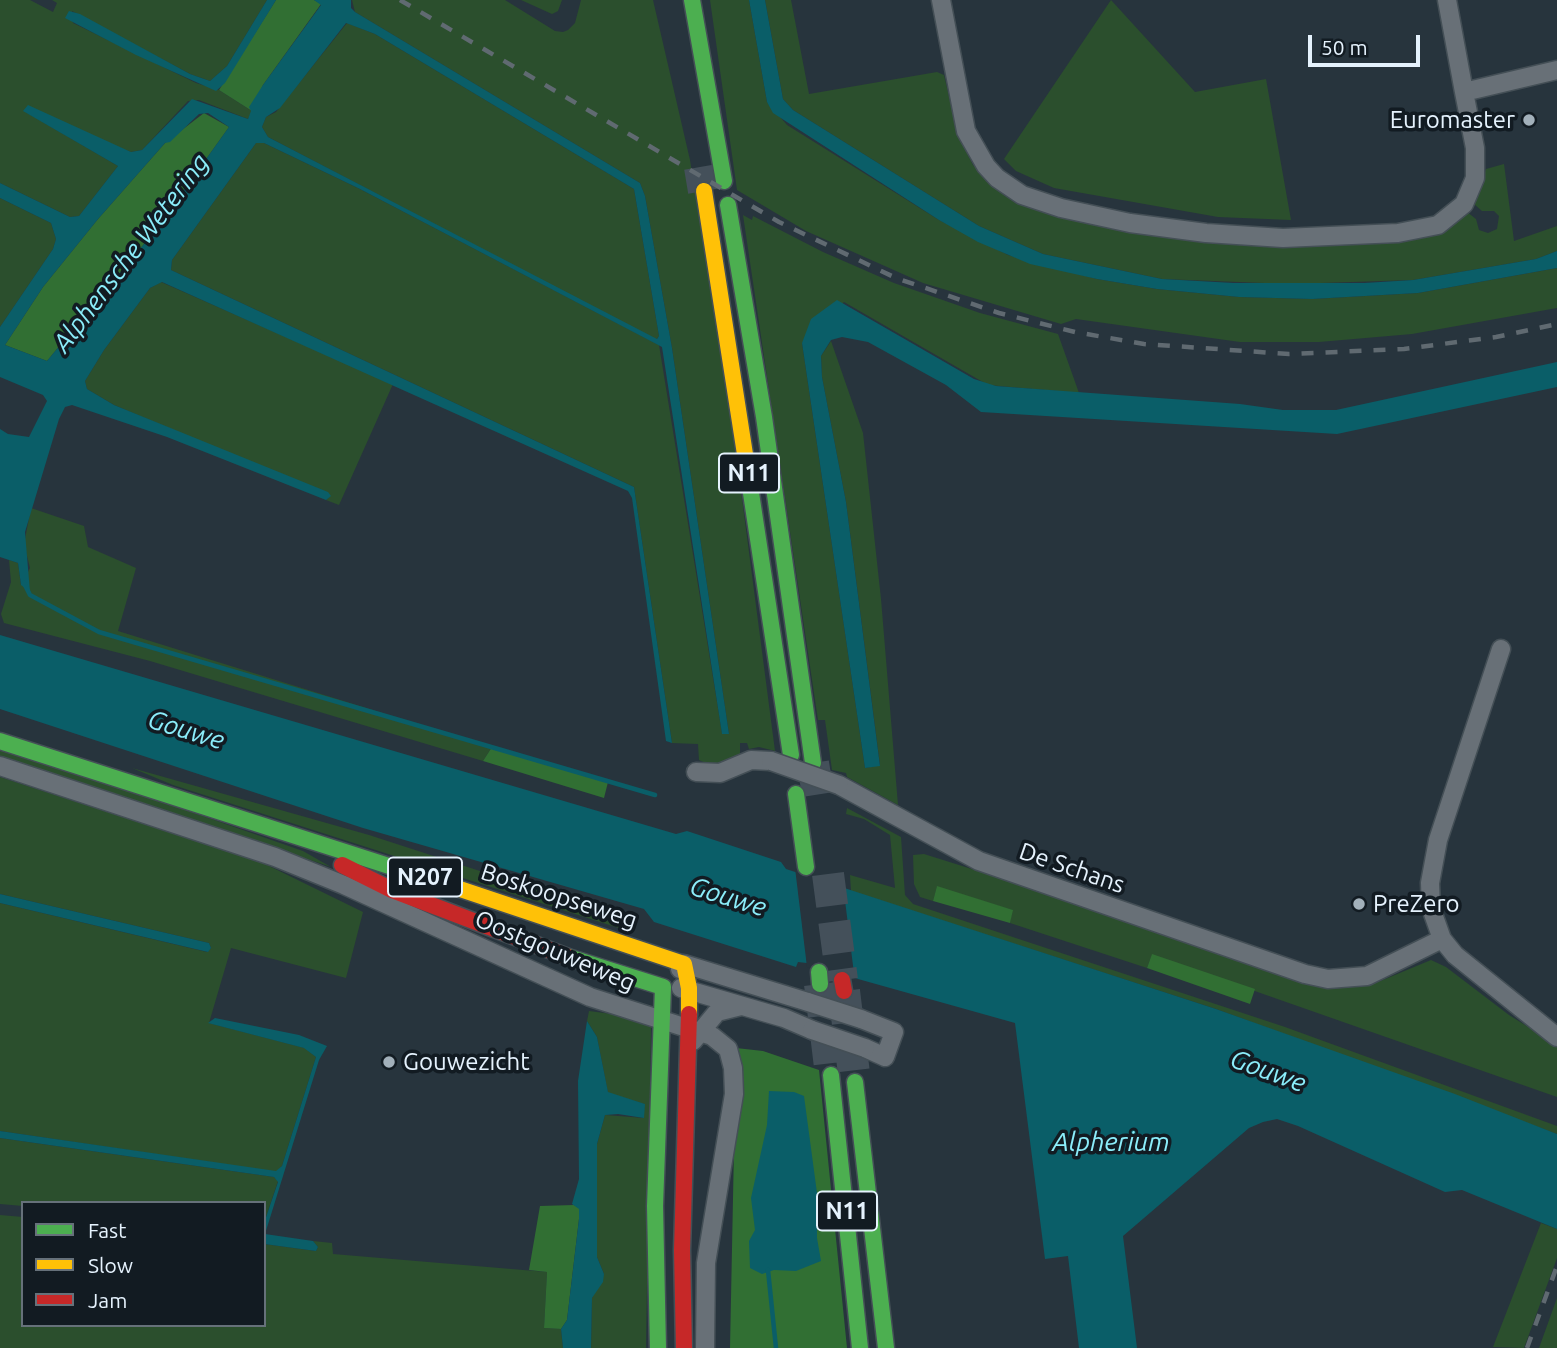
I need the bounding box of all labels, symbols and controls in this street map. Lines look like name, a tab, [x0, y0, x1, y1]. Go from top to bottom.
scale bar	[1312, 21, 1424, 65]
text: 50 m	[1321, 35, 1368, 59]
place label: Euromaster	[1390, 106, 1515, 134]
marker: Euromaster	[1521, 112, 1537, 128]
water label: Alphensche Wetering	[46, 148, 216, 358]
road number: N11	[719, 453, 779, 492]
water label: Gouwe	[144, 704, 228, 756]
street label: De Schans	[1016, 837, 1128, 899]
street label: Boskoopseweg	[477, 857, 641, 935]
road number: N207	[388, 858, 462, 897]
water label: Gouwe	[686, 871, 770, 923]
place label: PreZero	[1373, 890, 1460, 918]
marker: PreZero	[1351, 896, 1367, 912]
street label: Oostgouweweg	[470, 904, 640, 998]
water label: Gouwe	[1226, 1043, 1310, 1099]
place label: Gouwezicht	[403, 1048, 530, 1076]
marker: Gouwezicht	[381, 1054, 397, 1070]
water label: Alpherium	[1052, 1126, 1170, 1158]
road number: N11	[817, 1192, 877, 1230]
legend	[21, 1201, 266, 1327]
text: Fast	[88, 1218, 126, 1242]
text: Slow	[88, 1253, 133, 1277]
text: Jam	[88, 1288, 127, 1312]

